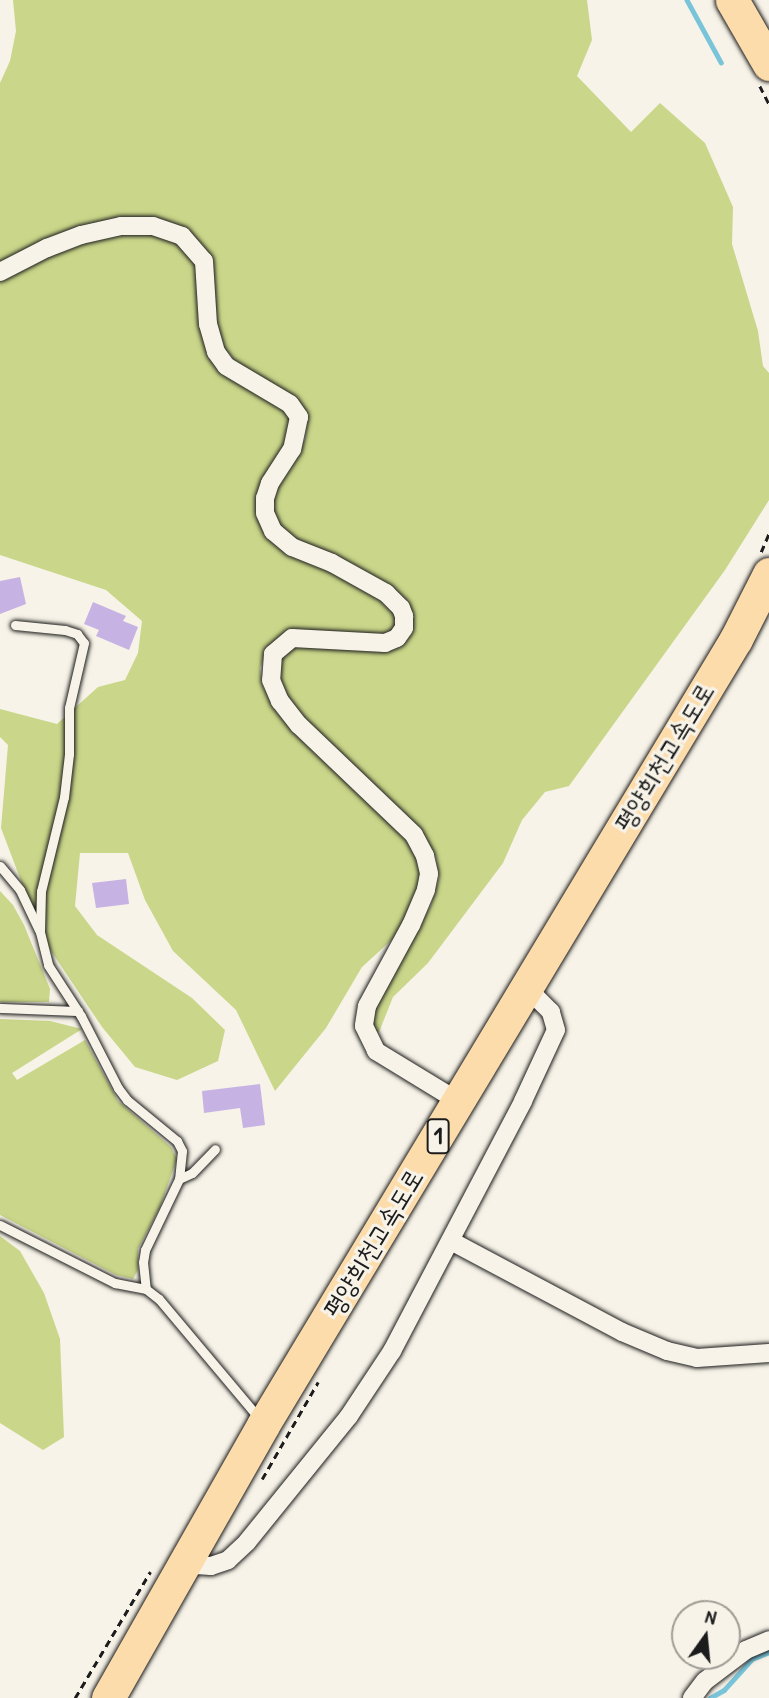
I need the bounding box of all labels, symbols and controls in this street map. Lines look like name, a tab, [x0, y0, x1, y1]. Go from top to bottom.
street label: 평양희천고속도로	[608, 677, 720, 837]
road number: 1	[426, 1116, 450, 1156]
street label: 평양희천고속도로	[317, 1163, 429, 1323]
north arrow	[671, 1600, 741, 1670]
text: N	[703, 1603, 719, 1631]

